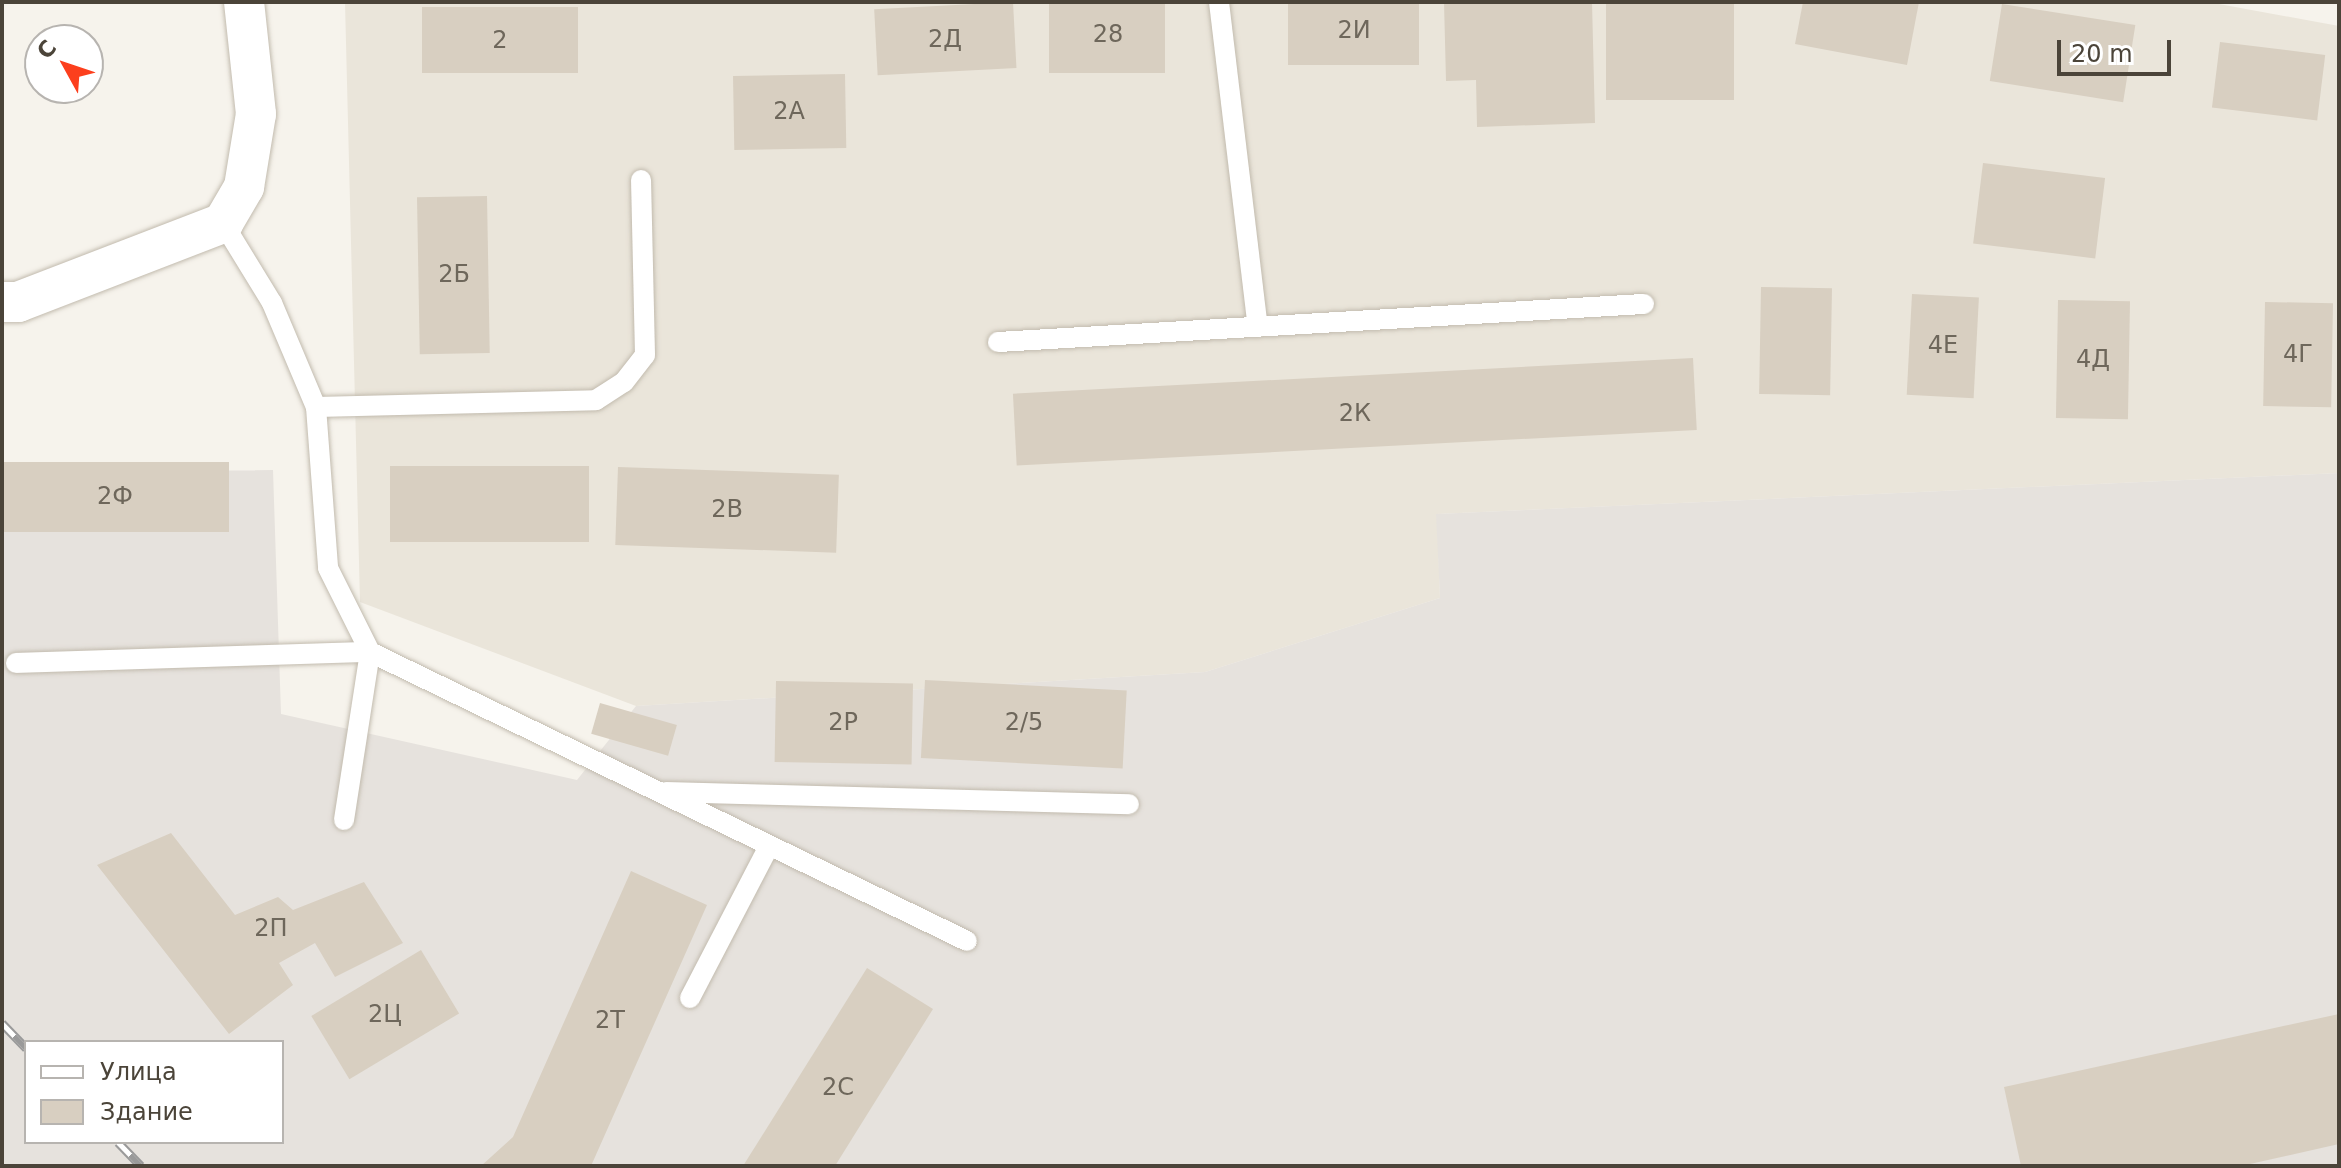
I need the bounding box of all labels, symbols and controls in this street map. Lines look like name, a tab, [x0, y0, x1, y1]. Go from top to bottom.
house number: 2И	[1337, 17, 1371, 45]
house number: 28	[1093, 21, 1123, 49]
north arrow	[24, 24, 104, 104]
scale bar	[2061, 24, 2175, 74]
house number: 2Д	[928, 26, 962, 54]
house number: 2	[492, 27, 508, 55]
text: С	[32, 35, 62, 64]
text: 20 m	[2071, 40, 2133, 68]
house number: 2А	[773, 98, 805, 126]
house number: 2Б	[438, 261, 470, 289]
house number: 4Е	[1928, 332, 1958, 360]
house number: 4Г	[2283, 341, 2313, 369]
house number: 4Д	[2076, 346, 2110, 374]
house number: 2К	[1339, 400, 1371, 428]
house number: 2Ф	[97, 483, 133, 511]
house number: 2В	[711, 496, 743, 524]
house number: 2Р	[828, 709, 858, 737]
house number: 2/5	[1005, 709, 1043, 737]
house number: 2П	[254, 915, 288, 943]
house number: 2Ц	[368, 1001, 402, 1029]
house number: 2Т	[595, 1007, 625, 1035]
legend	[24, 1040, 284, 1144]
text: Улица	[100, 1058, 177, 1086]
house number: 2С	[822, 1074, 854, 1102]
text: Здание	[100, 1098, 193, 1126]

